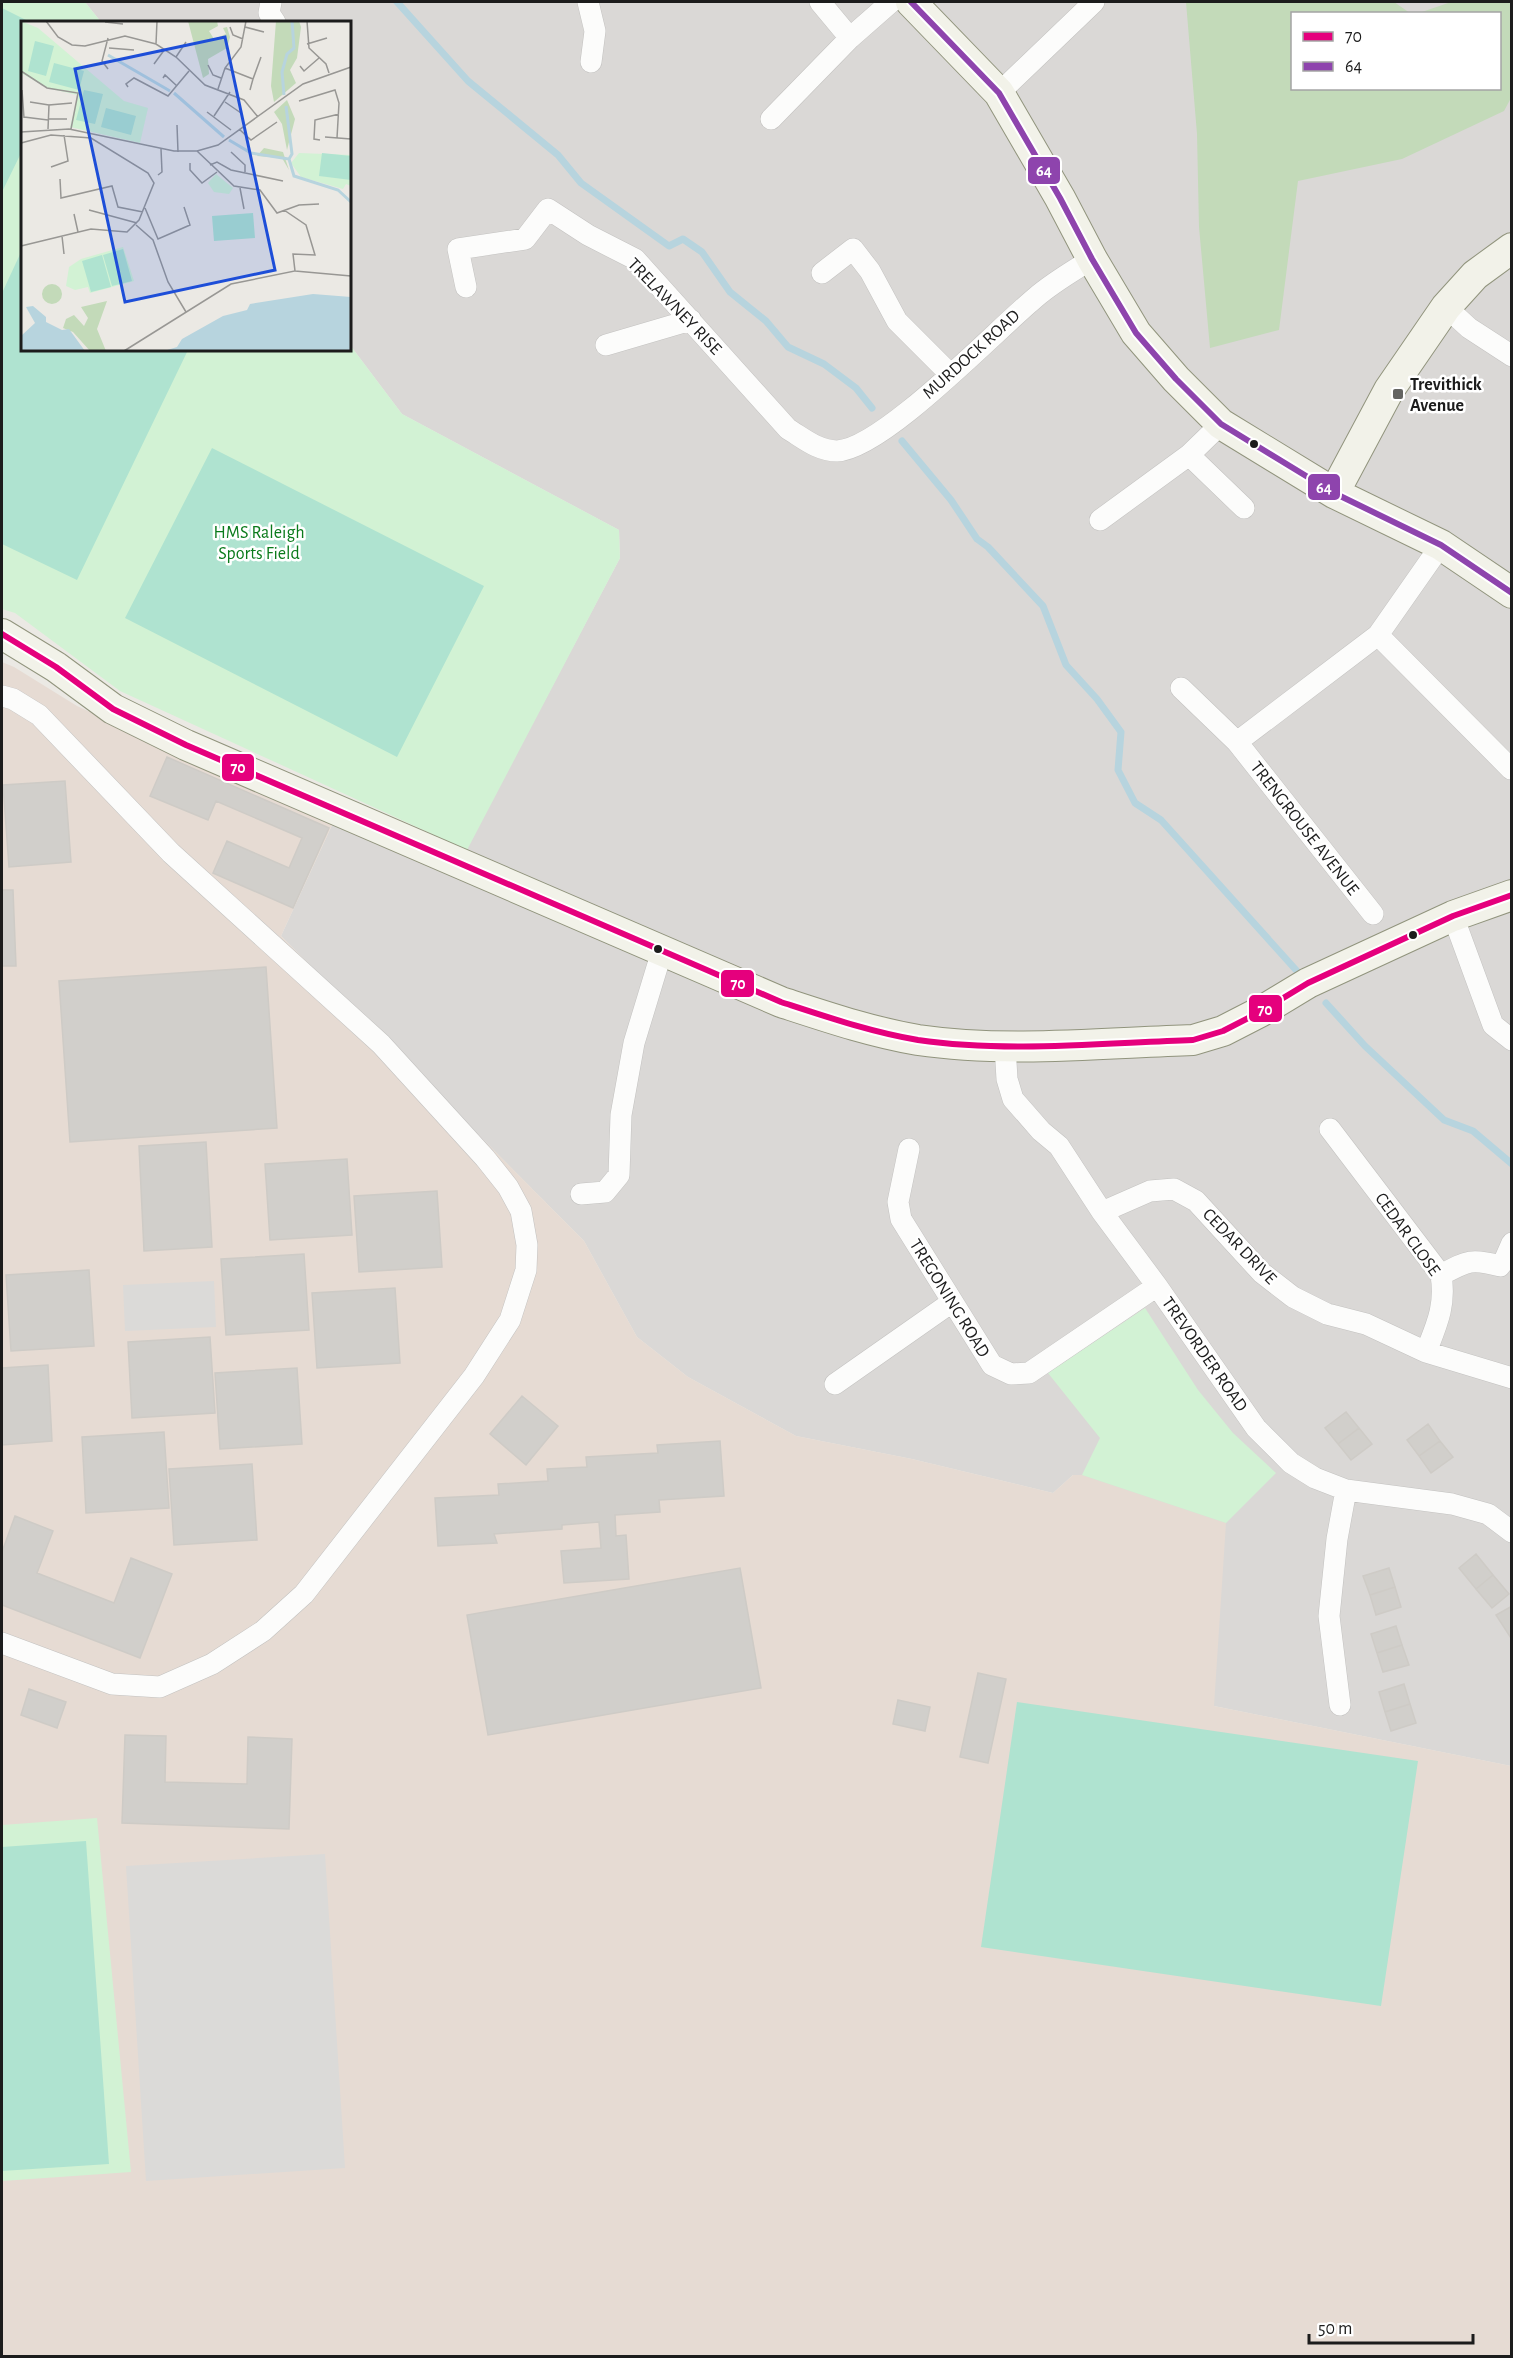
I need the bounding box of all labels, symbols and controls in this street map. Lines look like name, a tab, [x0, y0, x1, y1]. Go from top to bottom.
legend	[1291, 12, 1501, 90]
inset map	[21, 21, 351, 351]
text: 70	[1345, 28, 1362, 46]
text: 64	[1345, 58, 1362, 76]
line badge: 64	[1027, 156, 1061, 185]
text: 64	[1036, 163, 1052, 179]
street label: TRELAWNEY RISE	[624, 255, 725, 359]
street label: MURDOCK ROAD	[920, 307, 1024, 403]
place label: Trevithick Avenue	[1410, 376, 1482, 415]
marker: Trevithick Avenue	[1391, 387, 1405, 401]
unlabelled marker	[1248, 438, 1260, 450]
line badge: 64	[1307, 473, 1341, 501]
text: 64	[1316, 480, 1332, 496]
park label: HMS Raleigh Sports Field	[213, 524, 305, 563]
line badge: 70	[221, 753, 255, 782]
street label: TRENGROUSE AVENUE	[1247, 758, 1362, 899]
text: 70	[230, 760, 246, 776]
unlabelled marker	[1407, 929, 1419, 941]
unlabelled marker	[652, 943, 664, 955]
line badge: 70	[720, 969, 755, 998]
text: 70	[730, 976, 746, 992]
line badge: 70	[1248, 994, 1283, 1023]
text: 70	[1257, 1002, 1273, 1018]
street label: CEDAR CLOSE	[1371, 1190, 1443, 1280]
street label: CEDAR DRIVE	[1199, 1205, 1280, 1288]
street label: TREGONING ROAD	[906, 1236, 993, 1361]
street label: TREVORDER ROAD	[1158, 1294, 1250, 1415]
scale bar	[1309, 2307, 1472, 2345]
text: 50 m	[1318, 2320, 1352, 2338]

